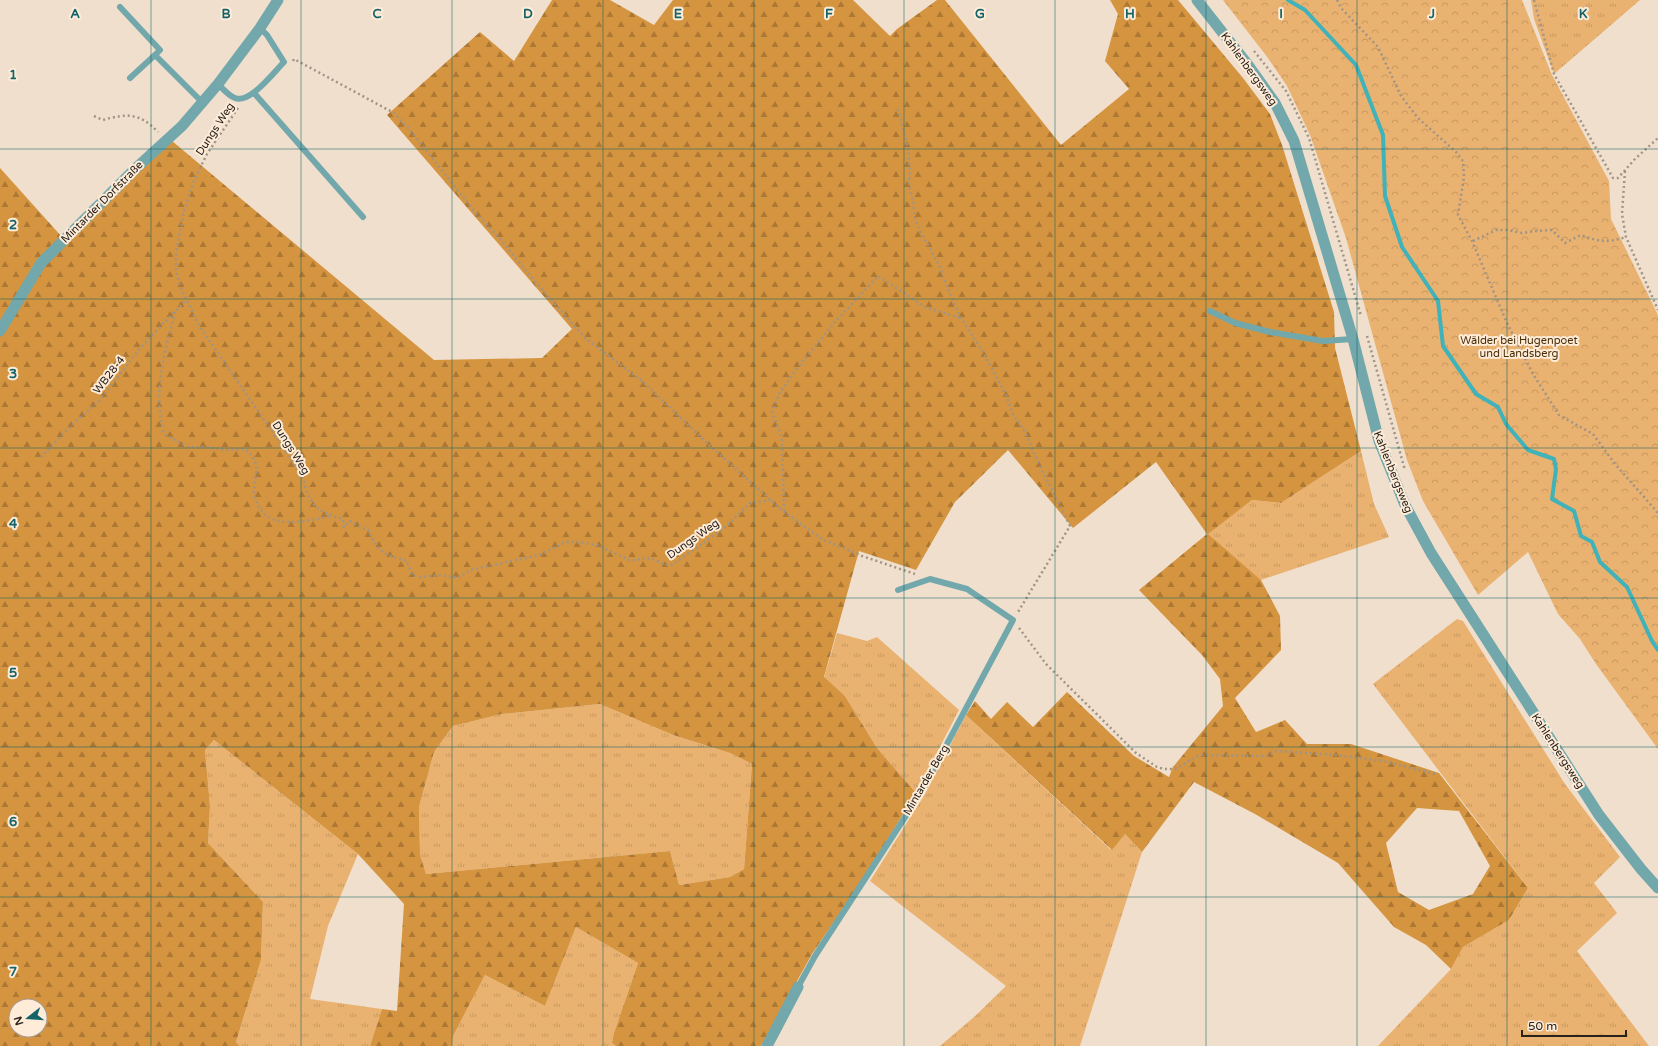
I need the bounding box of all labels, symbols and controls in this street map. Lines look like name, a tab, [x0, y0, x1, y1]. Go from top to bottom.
text: A	[70, 6, 80, 22]
text: B	[221, 6, 231, 22]
text: C	[372, 6, 382, 22]
text: D	[523, 6, 533, 22]
text: E	[674, 6, 682, 22]
text: F	[825, 6, 833, 22]
text: G	[975, 6, 985, 22]
text: H	[1125, 6, 1135, 22]
text: I	[1279, 6, 1283, 22]
text: J	[1428, 6, 1435, 22]
text: K	[1579, 6, 1588, 22]
street label: Kahlenbergsweg	[1218, 30, 1280, 108]
text: 1	[9, 67, 17, 83]
street label: Dungs Weg	[193, 100, 237, 158]
street label: Mintarder Dorfstraße	[58, 158, 146, 246]
text: 2	[9, 217, 17, 233]
park label: Wälder bei Hugenpoet und Landsberg	[1460, 334, 1578, 360]
street label: WB28-4	[90, 354, 128, 396]
text: 3	[9, 366, 17, 382]
street label: Dungs Weg	[269, 419, 313, 477]
street label: Kahlenbergsweg	[1371, 429, 1415, 515]
text: 4	[9, 516, 18, 532]
street label: Dungs Weg	[665, 516, 722, 562]
text: 5	[9, 665, 17, 681]
street label: Kahlenbergsweg	[1529, 711, 1587, 791]
street label: Mintarder Berg	[901, 742, 951, 818]
text: 6	[9, 814, 17, 830]
text: 7	[9, 964, 17, 980]
north arrow	[8, 998, 48, 1038]
scale bar	[1522, 1012, 1626, 1038]
text: N	[11, 1015, 26, 1027]
text: 50 m	[1528, 1019, 1557, 1033]

